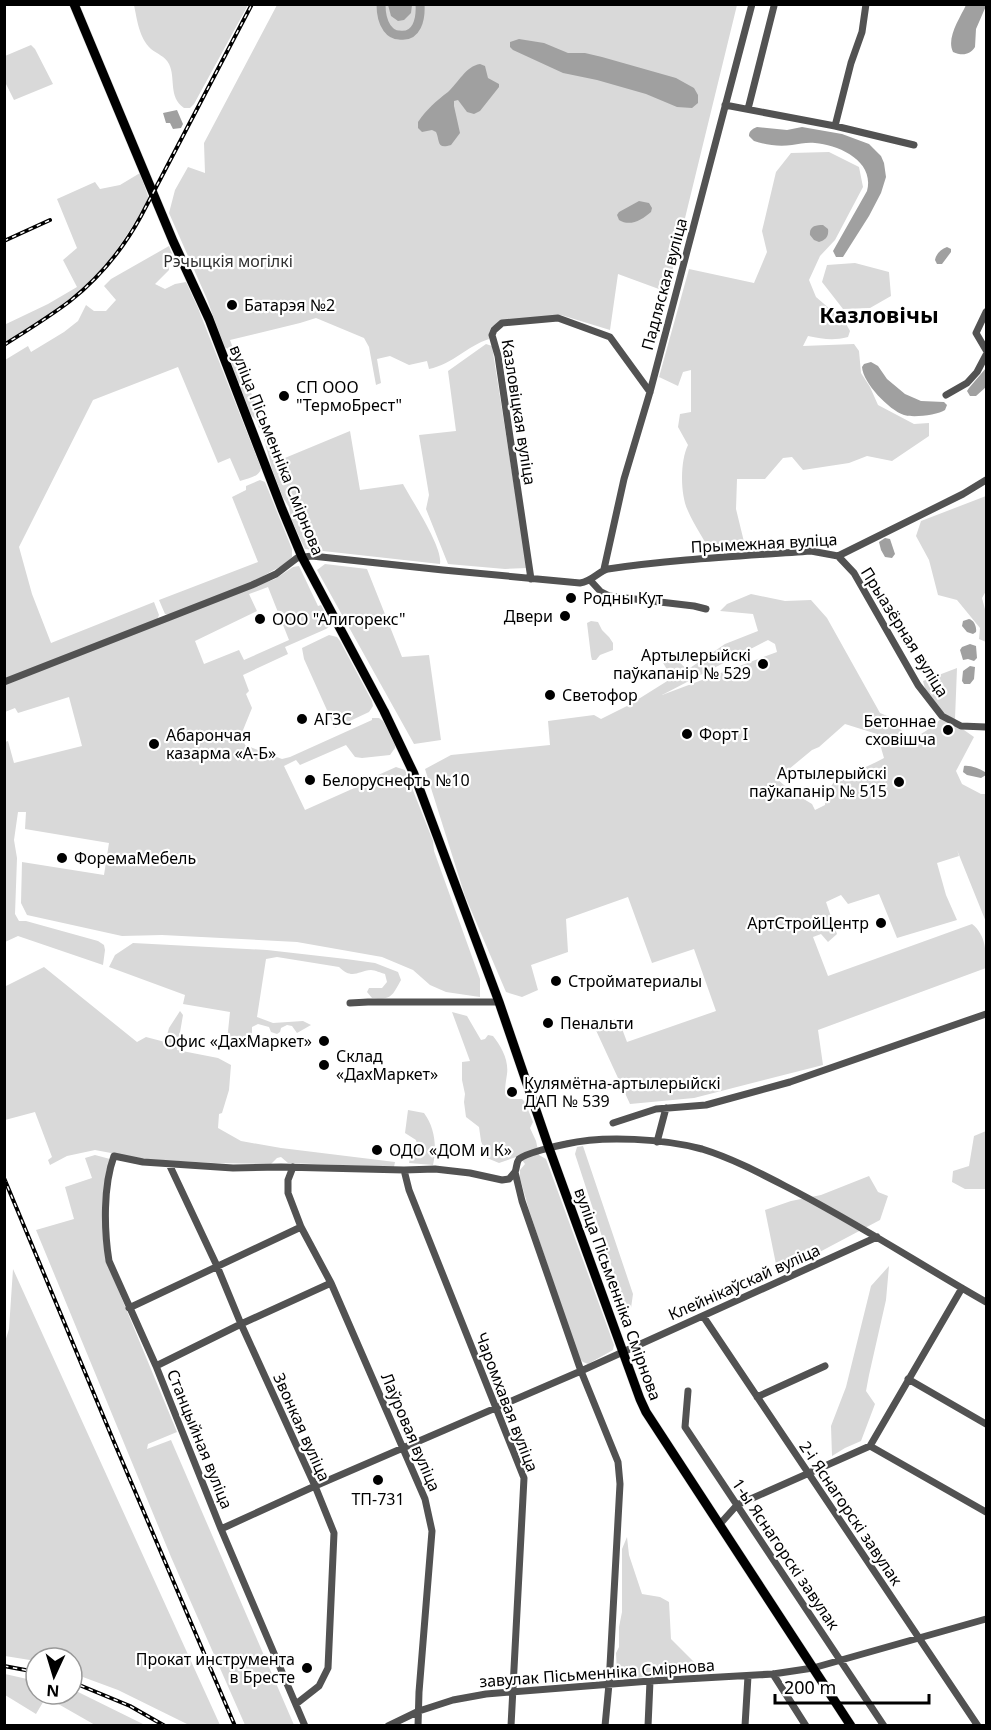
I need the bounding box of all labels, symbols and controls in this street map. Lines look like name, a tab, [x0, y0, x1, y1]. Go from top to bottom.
street label: Падляская вуліца	[636, 215, 692, 353]
park label: Рэчыцкія могілкі	[163, 250, 293, 272]
place label: Батарэя №2	[244, 294, 335, 316]
marker: Батарэя №2	[225, 298, 239, 312]
district label: Казловічы	[819, 299, 939, 329]
street label: Казловіцкая вуліца	[497, 338, 541, 486]
street label: вуліца Пісьменніка Смірнова	[225, 342, 329, 558]
place label: СП ООО "ТермоБрест"	[296, 376, 402, 416]
marker: СП ООО "ТермоБрест"	[277, 389, 291, 403]
street label: Прымежная вуліца	[690, 528, 838, 558]
street label: Прыазёрная вуліца	[856, 563, 954, 701]
place label: Родны Кут	[583, 587, 664, 609]
marker: Родны Кут	[564, 591, 578, 605]
place label: Двери	[504, 605, 553, 627]
place label: ООО "Алигорекс"	[272, 608, 405, 630]
marker: Двери	[558, 609, 572, 623]
marker: ООО "Алигорекс"	[253, 612, 267, 626]
place label: Артылерыйскі паўкапанір № 529	[613, 644, 751, 684]
marker: Артылерыйскі паўкапанір № 529	[756, 657, 770, 671]
place label: Светофор	[562, 684, 638, 706]
marker: Светофор	[543, 688, 557, 702]
place label: АГЗС	[314, 708, 352, 730]
place label: Бетоннае сховішча	[863, 710, 936, 750]
marker: АГЗС	[295, 712, 309, 726]
place label: Форт I	[699, 723, 748, 745]
marker: Бетоннае сховішча	[941, 723, 955, 737]
place label: Абарончая казарма «А-Б»	[166, 724, 276, 764]
marker: Форт I	[680, 727, 694, 741]
marker: Абарончая казарма «А-Б»	[147, 737, 161, 751]
place label: Артылерыйскі паўкапанір № 515	[749, 762, 887, 802]
place label: Белоруснефть №10	[322, 769, 470, 791]
marker: Белоруснефть №10	[303, 773, 317, 787]
marker: Артылерыйскі паўкапанір № 515	[892, 775, 906, 789]
place label: ФоремаМебель	[74, 847, 196, 869]
marker: ФоремаМебель	[55, 851, 69, 865]
place label: АртСтройЦентр	[747, 912, 869, 934]
marker: АртСтройЦентр	[874, 916, 888, 930]
place label: Стройматериалы	[568, 970, 702, 992]
marker: Стройматериалы	[549, 974, 563, 988]
place label: Пенальти	[560, 1012, 634, 1034]
marker: Пенальти	[541, 1016, 555, 1030]
place label: Офис «ДахМаркет»	[164, 1030, 312, 1052]
marker: Офис «ДахМаркет»	[317, 1034, 331, 1048]
place label: Склад «ДахМаркет»	[336, 1045, 438, 1085]
marker: Склад «ДахМаркет»	[317, 1058, 331, 1072]
place label: Кулямётна-артылерыйскі ДАП № 539	[524, 1072, 721, 1112]
marker: Кулямётна-артылерыйскі ДАП № 539	[505, 1085, 519, 1099]
place label: ОДО «ДОМ и К»	[389, 1139, 512, 1161]
marker: ОДО «ДОМ и К»	[370, 1143, 384, 1157]
street label: вуліца Пісьменніка Смірнова	[569, 1185, 667, 1403]
street label: Клейнікаўскай вуліца	[665, 1239, 823, 1325]
street label: Чаромхавая вуліца	[470, 1329, 544, 1475]
street label: Станцыйная вуліца	[162, 1366, 238, 1512]
street label: Звонкая вуліца	[268, 1369, 336, 1485]
street label: Лаўровая вуліца	[376, 1369, 446, 1495]
street label: 2-і Яснагорскі завулак	[794, 1436, 908, 1590]
marker: ТП-731	[371, 1473, 385, 1487]
street label: 1-ы Яснагорскі завулак	[727, 1474, 845, 1634]
place label: ТП-731	[351, 1488, 405, 1510]
north arrow	[24, 1646, 84, 1706]
place label: Прокат инструмента в Бресте	[136, 1648, 295, 1688]
street label: завулак Пісьменніка Смірнова	[478, 1654, 716, 1692]
marker: Прокат инструмента в Бресте	[300, 1661, 314, 1675]
scale bar	[775, 1667, 930, 1705]
text: 200 m	[784, 1675, 836, 1699]
text: N	[46, 1680, 60, 1702]

